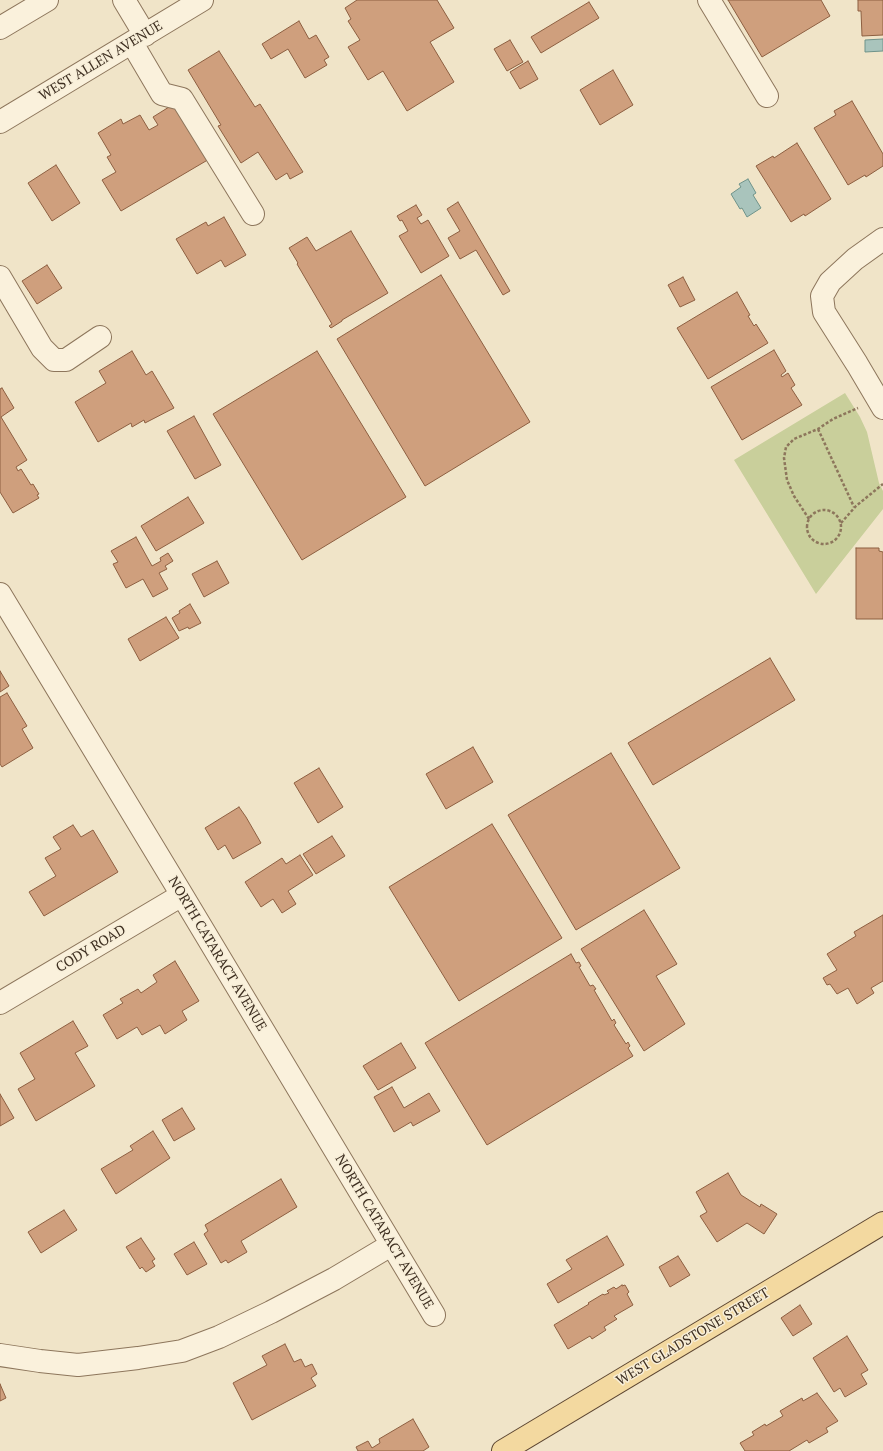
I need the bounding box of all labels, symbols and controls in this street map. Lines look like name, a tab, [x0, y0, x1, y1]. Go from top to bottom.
street label: WEST ALLEN AVENUE	[36, 17, 166, 105]
street label: NORTH CATARACT AVENUE	[164, 874, 270, 1034]
street label: CODY ROAD	[53, 922, 129, 976]
street label: NORTH CATARACT AVENUE	[331, 1152, 437, 1312]
street label: WEST GLADSTONE STREET	[613, 1285, 773, 1389]

